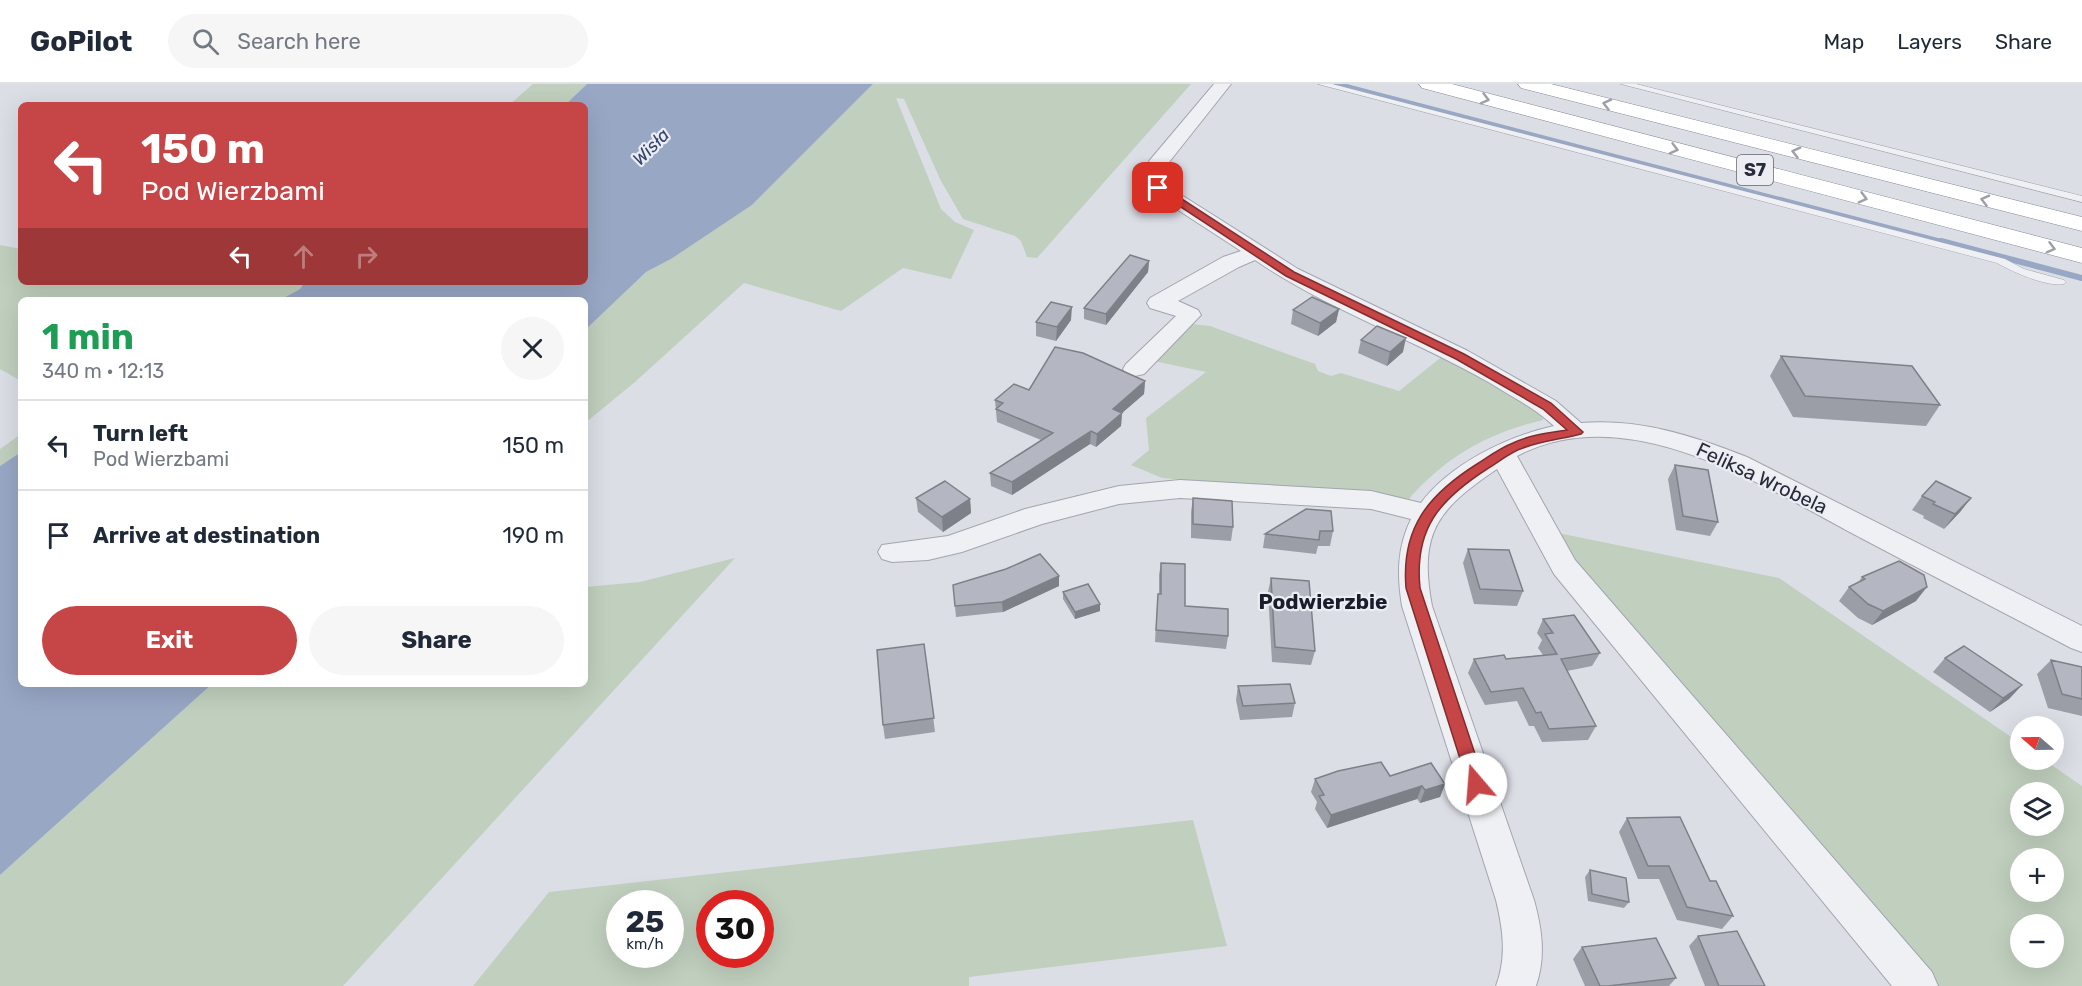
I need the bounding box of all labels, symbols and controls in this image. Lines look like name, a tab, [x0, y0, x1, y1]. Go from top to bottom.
search box	[168, 14, 588, 68]
text: GoPilot	[30, 25, 132, 58]
icon: search	[189, 25, 222, 58]
text: Search here	[237, 28, 361, 55]
text: Map	[1823, 29, 1864, 54]
text: Layers	[1897, 29, 1962, 54]
text: Share	[1995, 29, 2052, 54]
one-way arrow	[1480, 92, 1490, 104]
one-way arrow	[1602, 98, 1612, 111]
text: 150 m	[141, 124, 265, 174]
water label: Wisła	[628, 124, 674, 170]
icon: left	[42, 126, 120, 204]
one-way arrow	[1669, 141, 1679, 154]
one-way arrow	[1791, 146, 1801, 159]
road number: S7	[1737, 155, 1773, 185]
pin	[1132, 162, 1183, 213]
icon: arrive	[1141, 171, 1174, 204]
text: Pod Wierzbami	[141, 175, 325, 207]
one-way arrow	[1857, 191, 1867, 204]
one-way arrow	[1980, 194, 1990, 207]
icon: left	[224, 240, 257, 273]
icon: ahead	[287, 240, 320, 273]
icon: right	[350, 240, 383, 273]
one-way arrow	[2045, 241, 2056, 253]
text: 1 min	[42, 315, 134, 358]
button: close	[501, 317, 564, 380]
text: 340 m · 12:13	[42, 359, 164, 383]
text: Turn left	[93, 420, 188, 447]
icon: left	[42, 429, 75, 462]
text: 150 m	[503, 432, 564, 459]
street label: Feliksa Wrobela	[1693, 437, 1831, 519]
text: Pod Wierzbami	[93, 447, 229, 471]
icon: arrive	[42, 519, 75, 552]
text: Arrive at destination	[93, 522, 320, 549]
text: 190 m	[503, 522, 564, 549]
district label: Podwierzbie	[1258, 589, 1388, 614]
button: Exit	[42, 606, 297, 675]
button: Share	[309, 606, 564, 675]
north arrow	[2010, 716, 2064, 770]
map controls	[2010, 716, 2064, 968]
position arrow	[1444, 752, 1508, 816]
button: layers	[2010, 782, 2064, 836]
button: +	[2010, 848, 2064, 902]
speed limit sign: 30	[696, 890, 774, 968]
text: 25	[626, 904, 664, 940]
button: −	[2010, 914, 2064, 968]
text: km/h	[626, 935, 664, 953]

